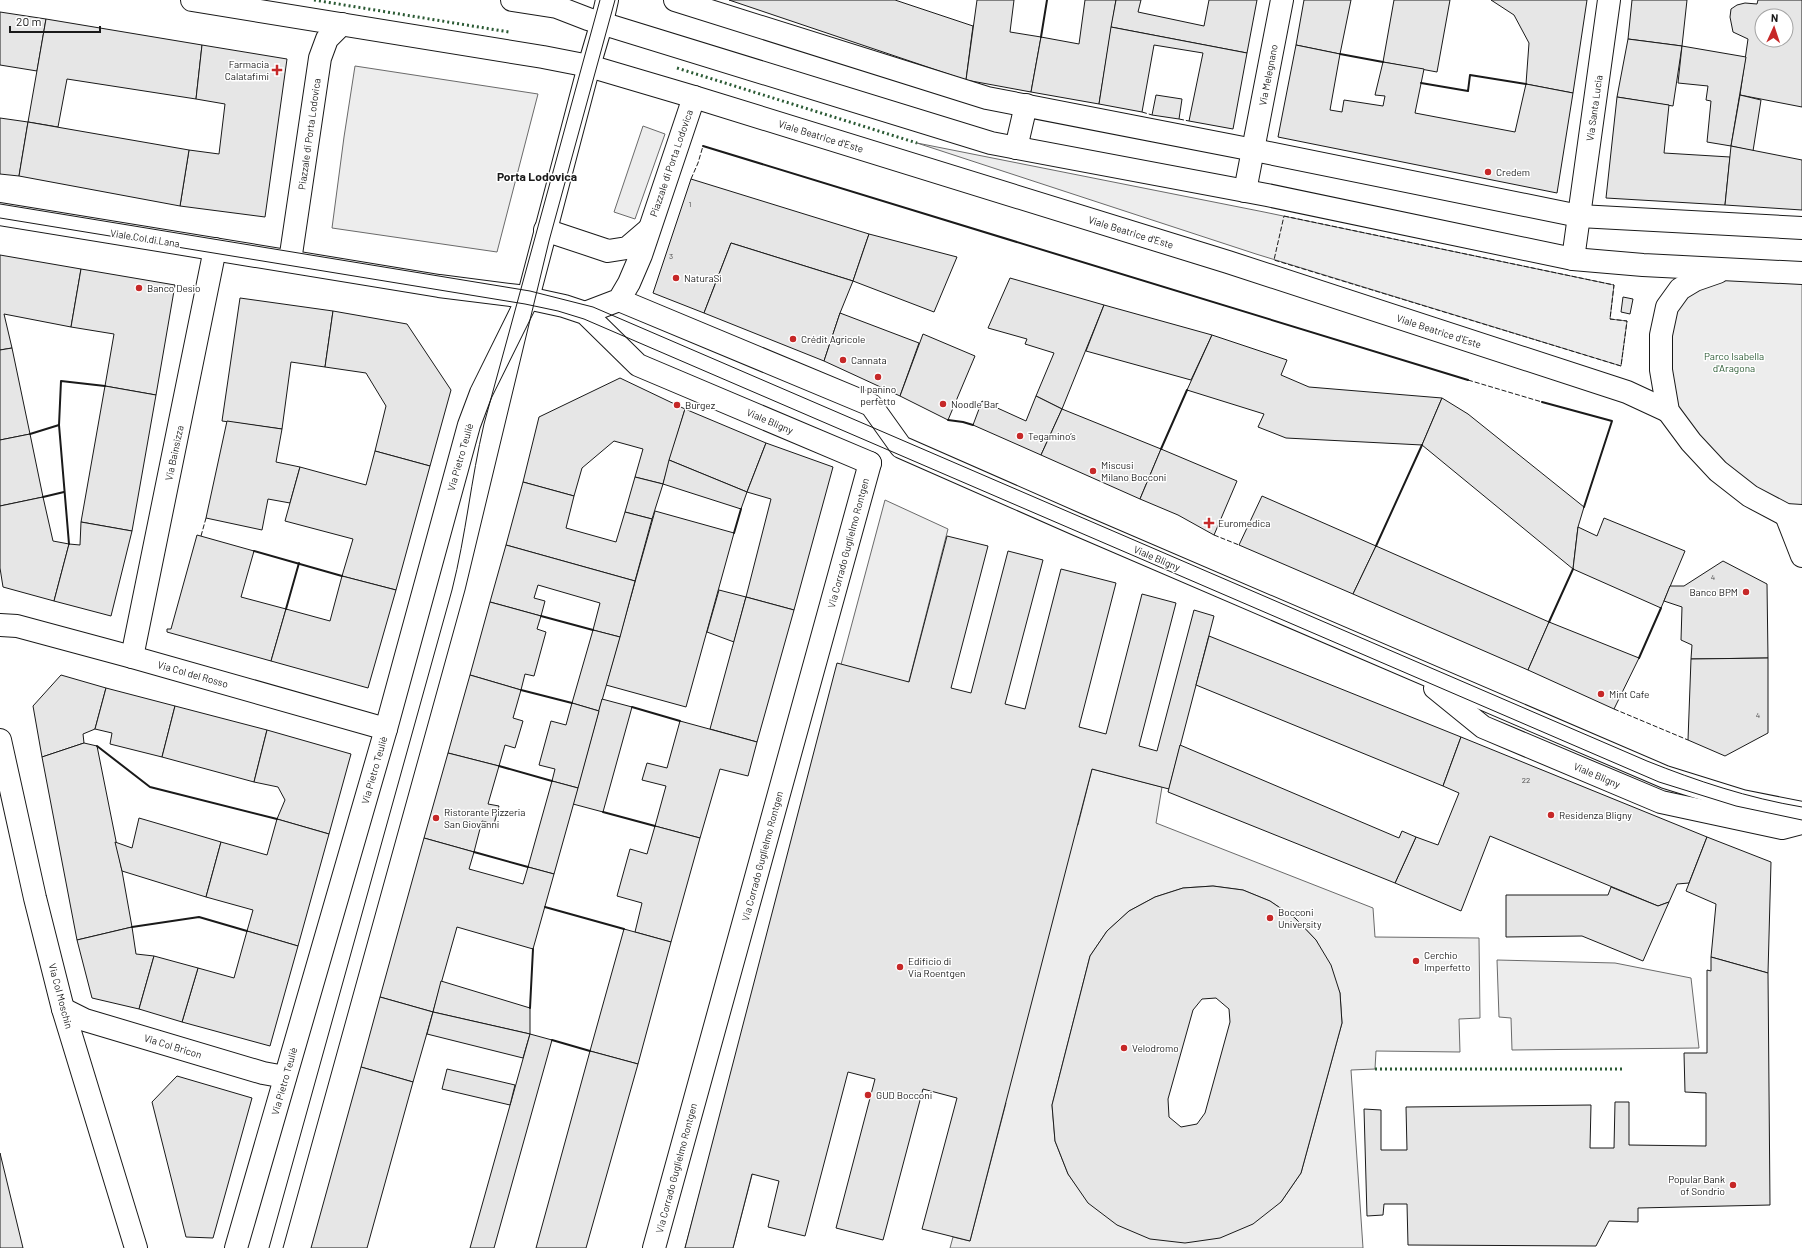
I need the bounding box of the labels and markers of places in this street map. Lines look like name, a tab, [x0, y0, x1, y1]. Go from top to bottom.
place label: Farmacia Calatafimi	[225, 58, 269, 82]
marker: Farmacia Calatafimi	[272, 65, 282, 75]
place label: Credem	[1496, 166, 1530, 178]
marker: Credem	[1483, 167, 1493, 177]
place label: NaturaSì	[684, 272, 722, 284]
marker: NaturaSì	[671, 273, 681, 283]
place label: Banco Desio	[147, 282, 201, 294]
marker: Banco Desio	[134, 283, 144, 293]
place label: Crédit Agricole	[801, 333, 865, 345]
marker: Crédit Agricole	[788, 334, 798, 344]
place label: Cannata	[851, 354, 887, 366]
marker: Cannata	[838, 355, 848, 365]
marker: Il panino perfetto	[873, 372, 883, 382]
place label: Il panino perfetto	[860, 383, 896, 407]
place label: Noodle Bar	[951, 398, 999, 410]
place label: Burgez	[685, 399, 716, 411]
marker: Noodle Bar	[938, 399, 948, 409]
marker: Burgez	[672, 400, 682, 410]
place label: Tegamino’s	[1028, 430, 1076, 442]
marker: Tegamino’s	[1015, 431, 1025, 441]
place label: Miscusi Milano Bocconi	[1101, 459, 1166, 483]
marker: Miscusi Milano Bocconi	[1088, 466, 1098, 476]
marker: Euromedica	[1203, 517, 1215, 529]
place label: Euromedica	[1218, 517, 1270, 529]
place label: Banco BPM	[1689, 586, 1738, 598]
marker: Banco BPM	[1741, 587, 1751, 597]
place label: Mint Cafe	[1609, 688, 1649, 700]
marker: Mint Cafe	[1596, 689, 1606, 699]
place label: Ristorante Pizzeria San Giovanni	[444, 806, 525, 830]
place label: Residenza Bligny	[1559, 809, 1632, 821]
marker: Residenza Bligny	[1546, 810, 1556, 820]
marker: Ristorante Pizzeria San Giovanni	[431, 813, 441, 823]
place label: Bocconi University	[1278, 906, 1322, 930]
marker: Bocconi University	[1265, 913, 1275, 923]
place label: Cerchio Imperfetto	[1424, 949, 1470, 973]
place label: Edificio di Via Roentgen	[908, 955, 965, 979]
marker: Cerchio Imperfetto	[1411, 956, 1421, 966]
marker: Edificio di Via Roentgen	[895, 962, 905, 972]
place label: Velodromo	[1132, 1042, 1179, 1054]
marker: Velodromo	[1119, 1043, 1129, 1053]
place label: GUD Bocconi	[876, 1089, 932, 1101]
marker: GUD Bocconi	[863, 1090, 873, 1100]
place label: Popular Bank of Sondrio	[1668, 1173, 1725, 1197]
marker: Popular Bank of Sondrio	[1728, 1180, 1738, 1190]

